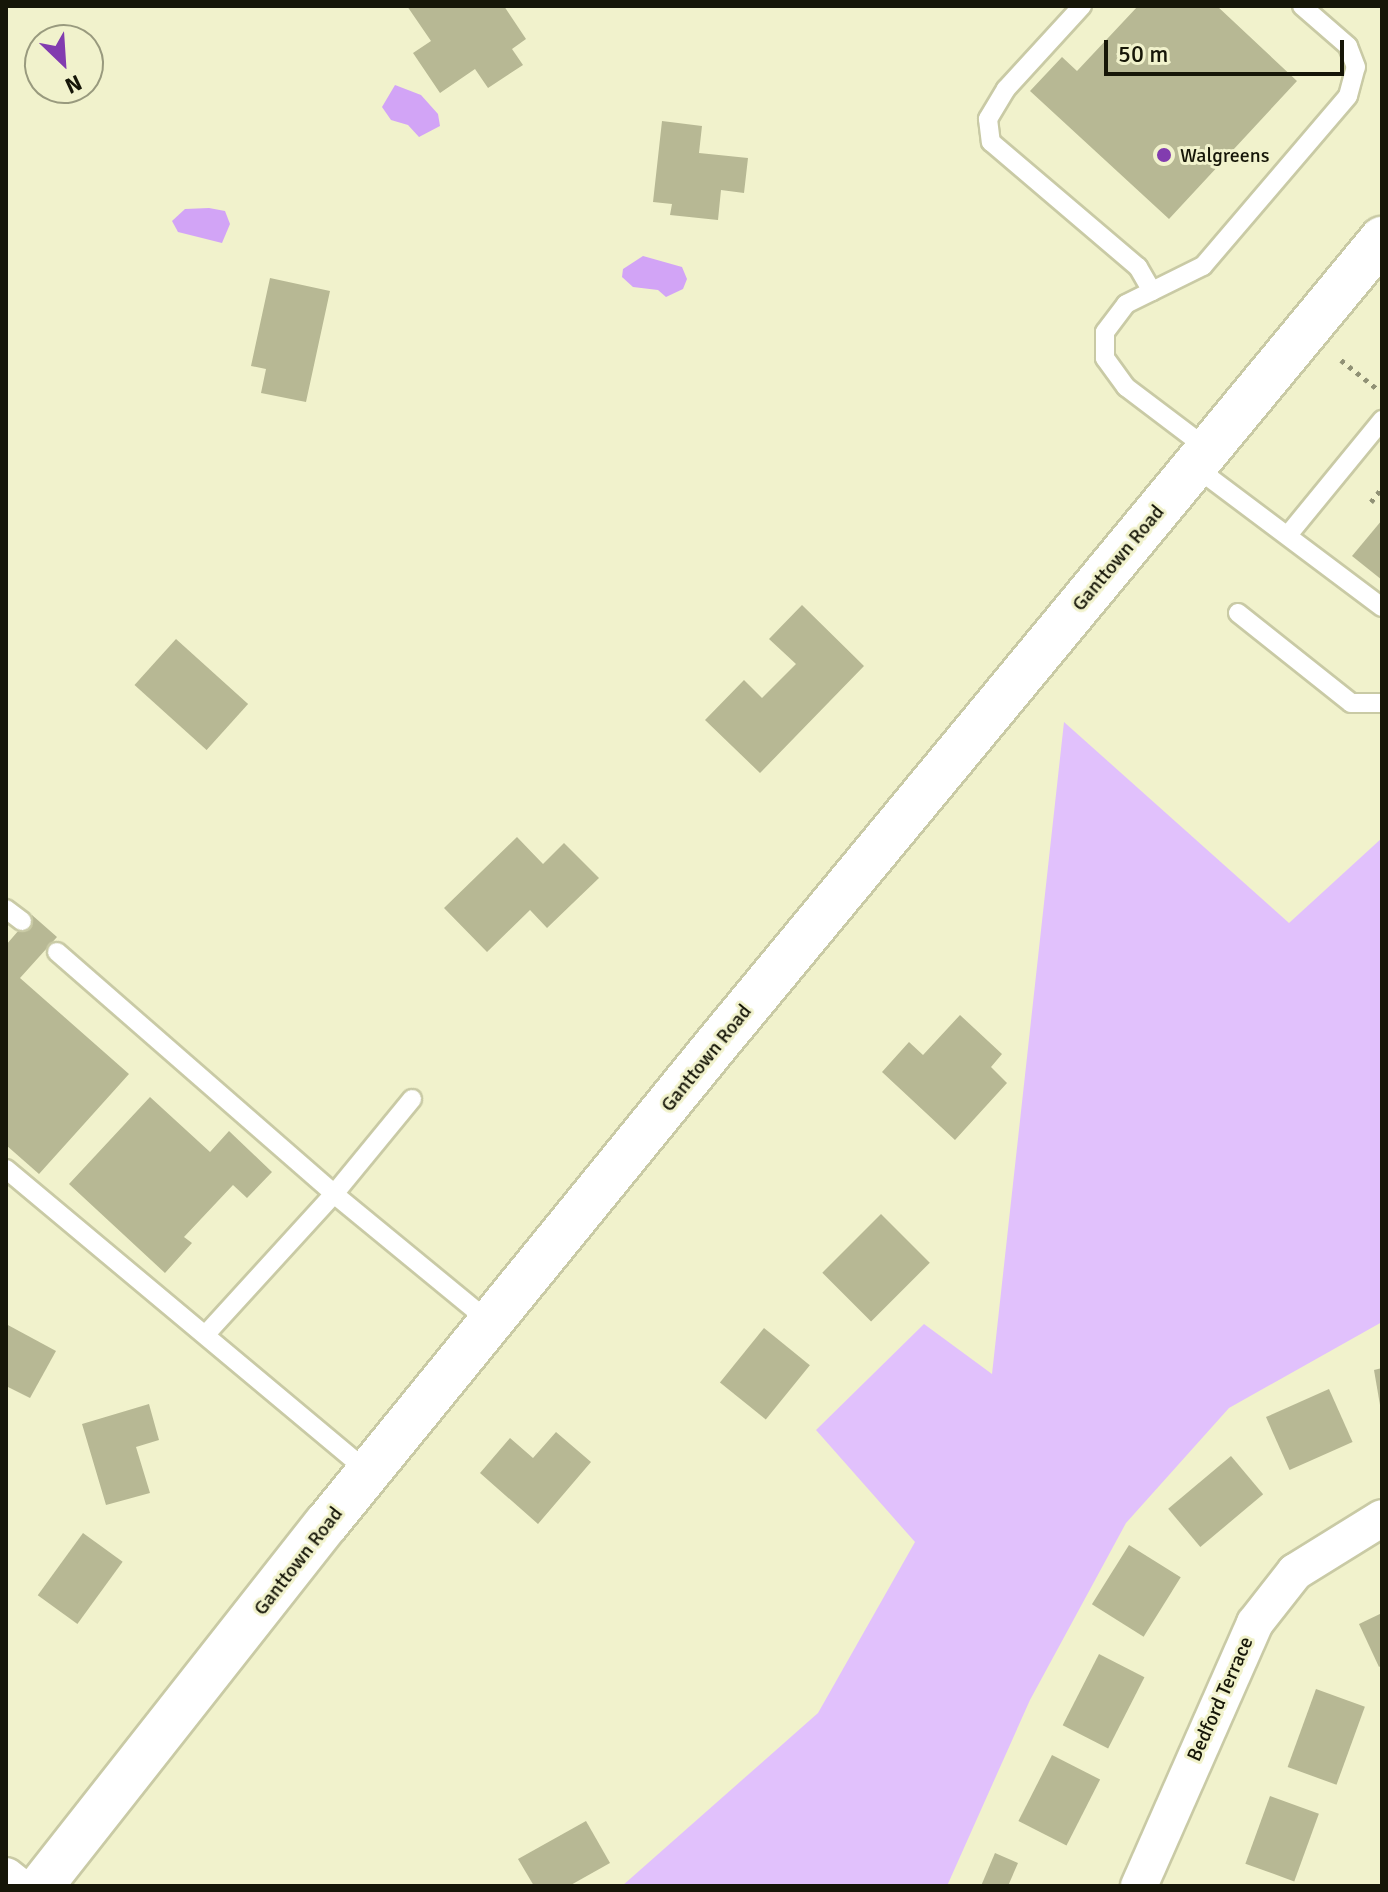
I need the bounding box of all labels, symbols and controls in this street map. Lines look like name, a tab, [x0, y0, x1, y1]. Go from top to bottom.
north arrow	[24, 24, 104, 104]
scale bar	[1108, 24, 1348, 74]
text: 50 m	[1118, 39, 1168, 69]
text: N	[61, 69, 86, 100]
place label: Walgreens	[1180, 143, 1269, 167]
marker: Walgreens	[1155, 146, 1173, 164]
street label: Ganttown Road	[1067, 500, 1169, 616]
street label: Ganttown Road	[656, 1000, 756, 1116]
street label: Ganttown Road	[248, 1502, 348, 1620]
street label: Bedford Terrace	[1182, 1633, 1258, 1765]

